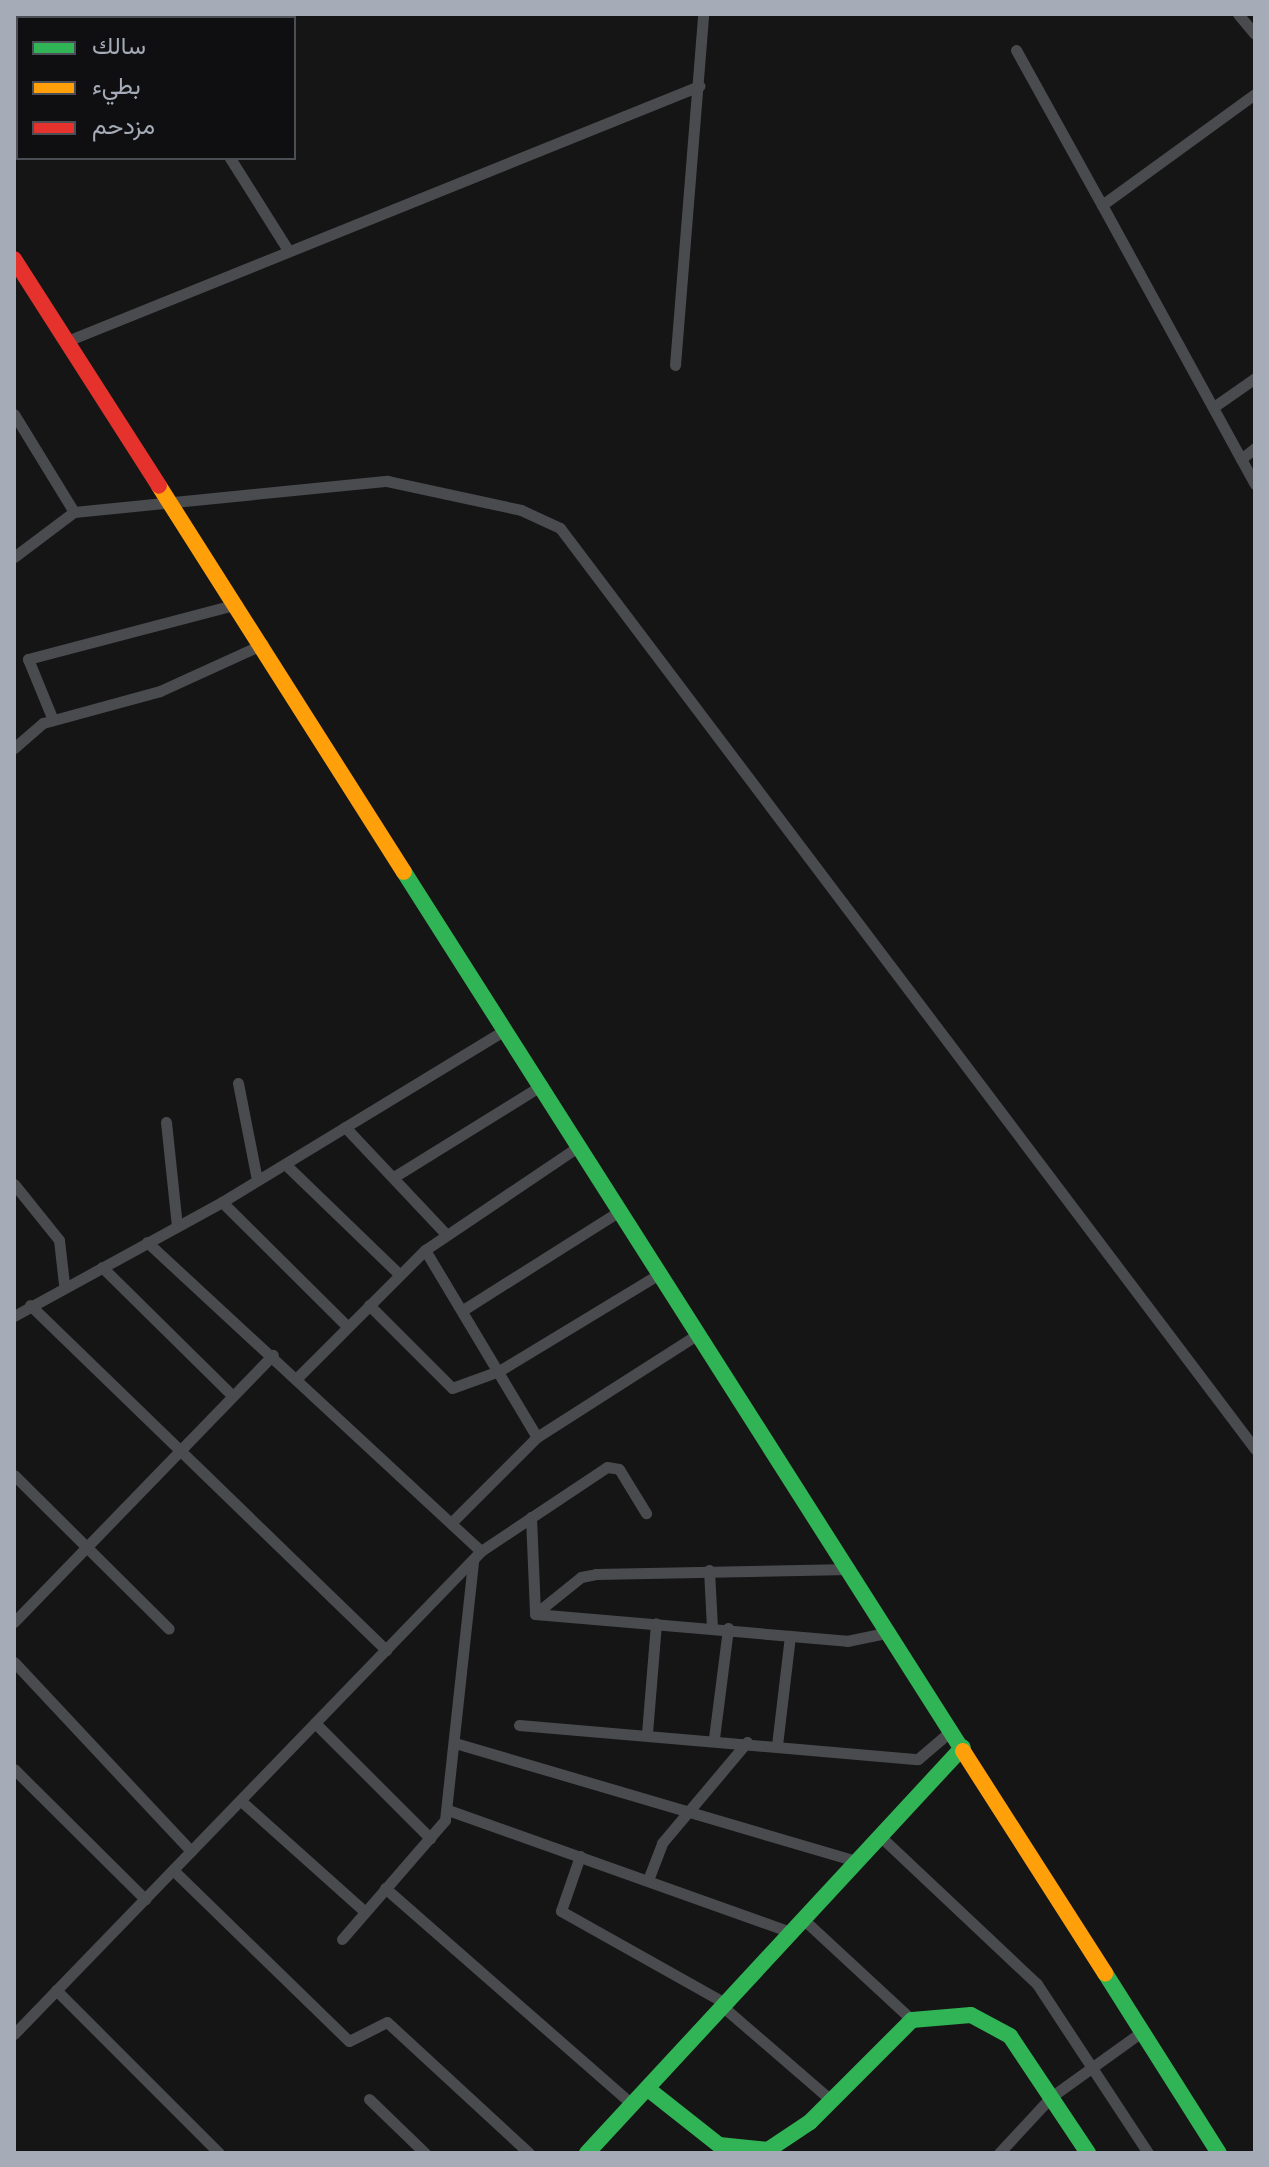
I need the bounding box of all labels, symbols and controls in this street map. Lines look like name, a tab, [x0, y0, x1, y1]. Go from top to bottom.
legend	[16, 16, 296, 160]
text: سالك	[92, 30, 146, 60]
text: بطيء	[92, 70, 141, 100]
text: مزدحم	[92, 110, 155, 140]

